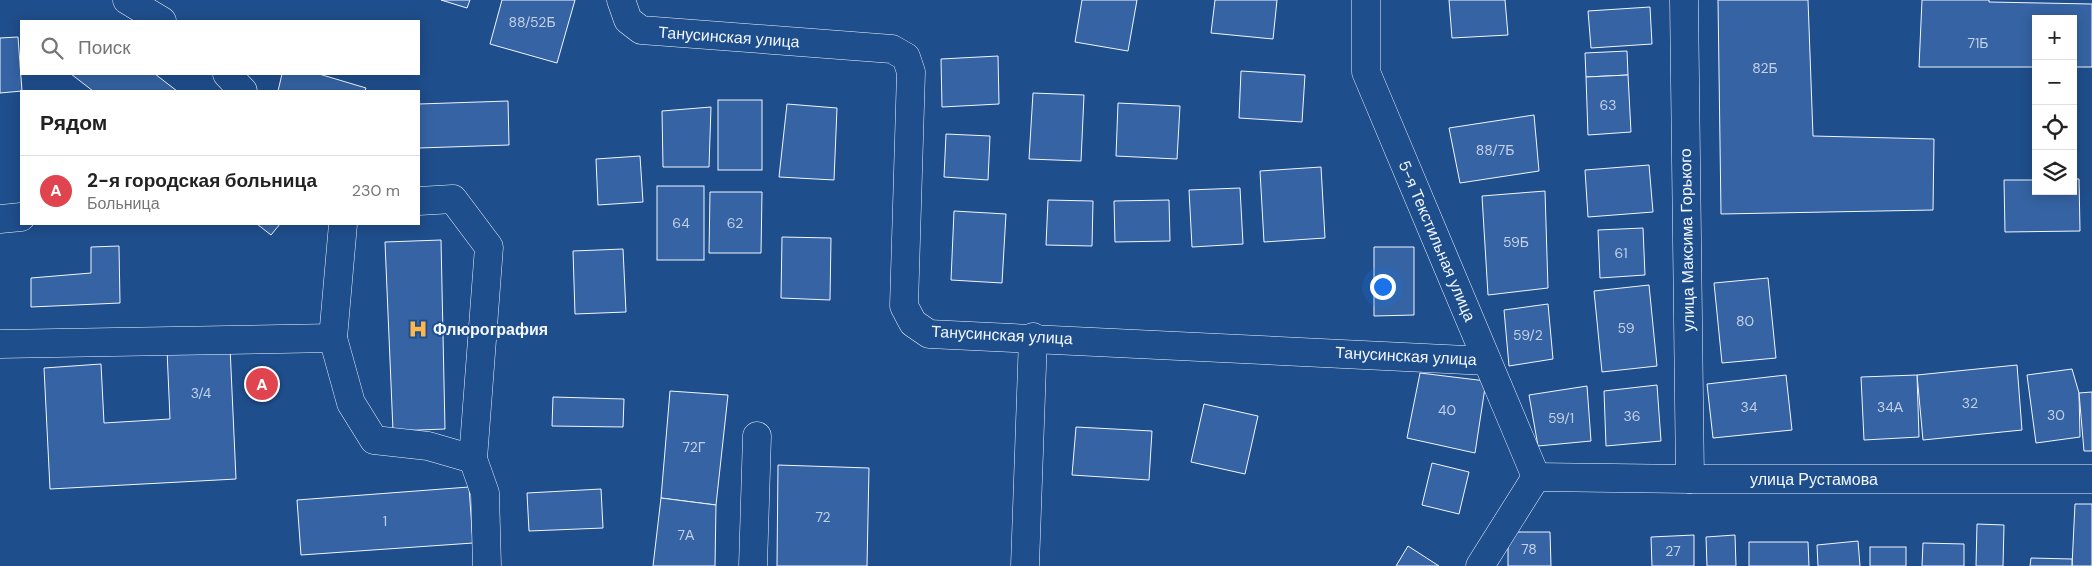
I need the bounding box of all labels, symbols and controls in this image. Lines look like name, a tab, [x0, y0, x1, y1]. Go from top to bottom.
house number: 88/52Б	[508, 13, 556, 31]
map controls	[2032, 15, 2077, 195]
button: +	[2032, 15, 2077, 60]
search box	[20, 20, 420, 75]
street label: Танусинская улица	[658, 22, 800, 52]
icon: search	[38, 34, 66, 62]
house number: 71Б	[1967, 34, 1989, 52]
text: Поиск	[78, 35, 131, 60]
house number: 82Б	[1752, 59, 1778, 77]
button: −	[2032, 60, 2077, 105]
house number: 63	[1599, 96, 1617, 114]
button: locate	[2032, 105, 2077, 150]
text: Рядом	[40, 109, 107, 137]
house number: 88/7Б	[1476, 141, 1514, 159]
street label: улица Максима Горького	[1675, 148, 1699, 332]
button: layers	[2032, 150, 2077, 195]
street label: 5-я Текстильная улица	[1394, 157, 1480, 325]
text: 2-я городская больница	[87, 168, 317, 193]
text: A	[50, 180, 62, 201]
text: 230 m	[352, 180, 400, 201]
text: Больница	[87, 193, 160, 214]
house number: 64	[672, 214, 690, 232]
house number: 62	[727, 214, 743, 232]
house number: 59Б	[1503, 233, 1529, 251]
house number: 61	[1614, 244, 1628, 262]
your location	[1370, 274, 1396, 300]
house number: 80	[1736, 312, 1754, 330]
hospital icon: Флюрография	[407, 318, 429, 340]
place label: Флюрография	[433, 319, 548, 340]
house number: 59	[1618, 319, 1635, 337]
street label: Танусинская улица	[931, 321, 1073, 349]
house number: 59/2	[1513, 326, 1543, 344]
street label: Танусинская улица	[1335, 342, 1477, 370]
pin: A	[246, 365, 278, 403]
house number: 3/4	[191, 384, 212, 402]
house number: 32	[1962, 394, 1978, 412]
house number: 34	[1741, 398, 1758, 416]
house number: 34А	[1877, 398, 1904, 416]
house number: 40	[1438, 401, 1456, 419]
house number: 30	[2047, 406, 2065, 424]
house number: 36	[1623, 407, 1641, 425]
house number: 59/1	[1548, 409, 1574, 427]
house number: 72Г	[683, 438, 706, 456]
street label: улица Рустамова	[1750, 469, 1878, 490]
house number: 72	[815, 508, 831, 526]
house number: 1	[383, 512, 387, 530]
house number: 7А	[678, 526, 695, 544]
house number: 78	[1521, 540, 1537, 558]
house number: 27	[1665, 542, 1681, 560]

